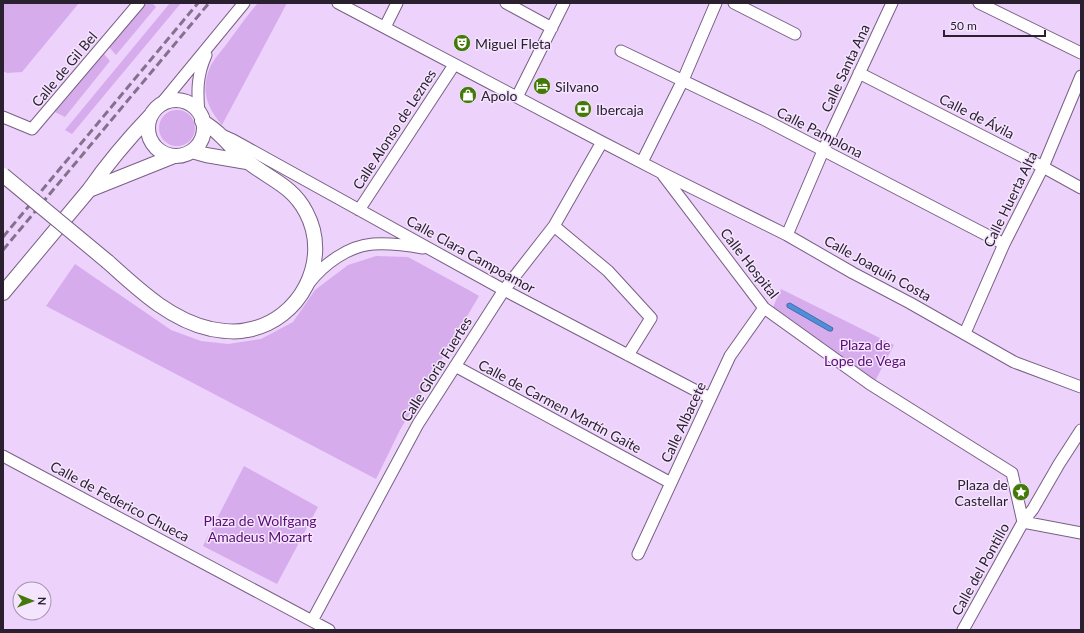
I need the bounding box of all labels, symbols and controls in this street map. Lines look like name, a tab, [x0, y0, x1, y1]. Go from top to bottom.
scale bar	[944, 12, 1045, 38]
text: 50 m	[950, 18, 977, 33]
street label: Calle Santa Ana	[817, 21, 873, 115]
street label: Calle de Gil Bel	[28, 28, 100, 110]
theatre icon: Miguel Fleta	[452, 33, 472, 53]
place label: Miguel Fleta	[475, 35, 551, 52]
street label: Calle Alonso de Leznes	[349, 66, 439, 192]
hotel icon: Silvano	[532, 76, 552, 96]
place label: Silvano	[555, 78, 599, 95]
shop icon: Apolo	[458, 85, 478, 105]
place label: Apolo	[481, 87, 518, 104]
street label: Calle de Ávila	[937, 90, 1017, 142]
bank icon: Ibercaja	[573, 99, 593, 119]
place label: Ibercaja	[596, 101, 644, 118]
street label: Calle Pamplona	[774, 103, 866, 161]
street label: Calle Huerta Alta	[979, 148, 1041, 250]
street label: Calle Clara Campoamor	[404, 212, 538, 296]
street label: Calle Hospital	[717, 224, 783, 302]
street label: Calle Joaquín Costa	[822, 232, 934, 304]
street label: Calle Gloria Fuertes	[397, 313, 475, 425]
park label: Plaza de Lope de Vega	[824, 336, 906, 369]
street label: Calle de Carmen Martín Gaite	[476, 356, 644, 456]
street label: Calle Albacete	[657, 379, 709, 465]
street label: Calle de Federico Chueca	[47, 457, 193, 545]
place label: Plaza de Castellar	[955, 476, 1008, 509]
place icon: Plaza de Castellar	[1011, 482, 1031, 502]
park label: Plaza de Wolfgang Amadeus Mozart	[203, 512, 317, 545]
street label: Calle del Pontillo	[948, 520, 1012, 618]
north arrow	[12, 581, 52, 621]
text: N	[36, 597, 49, 606]

